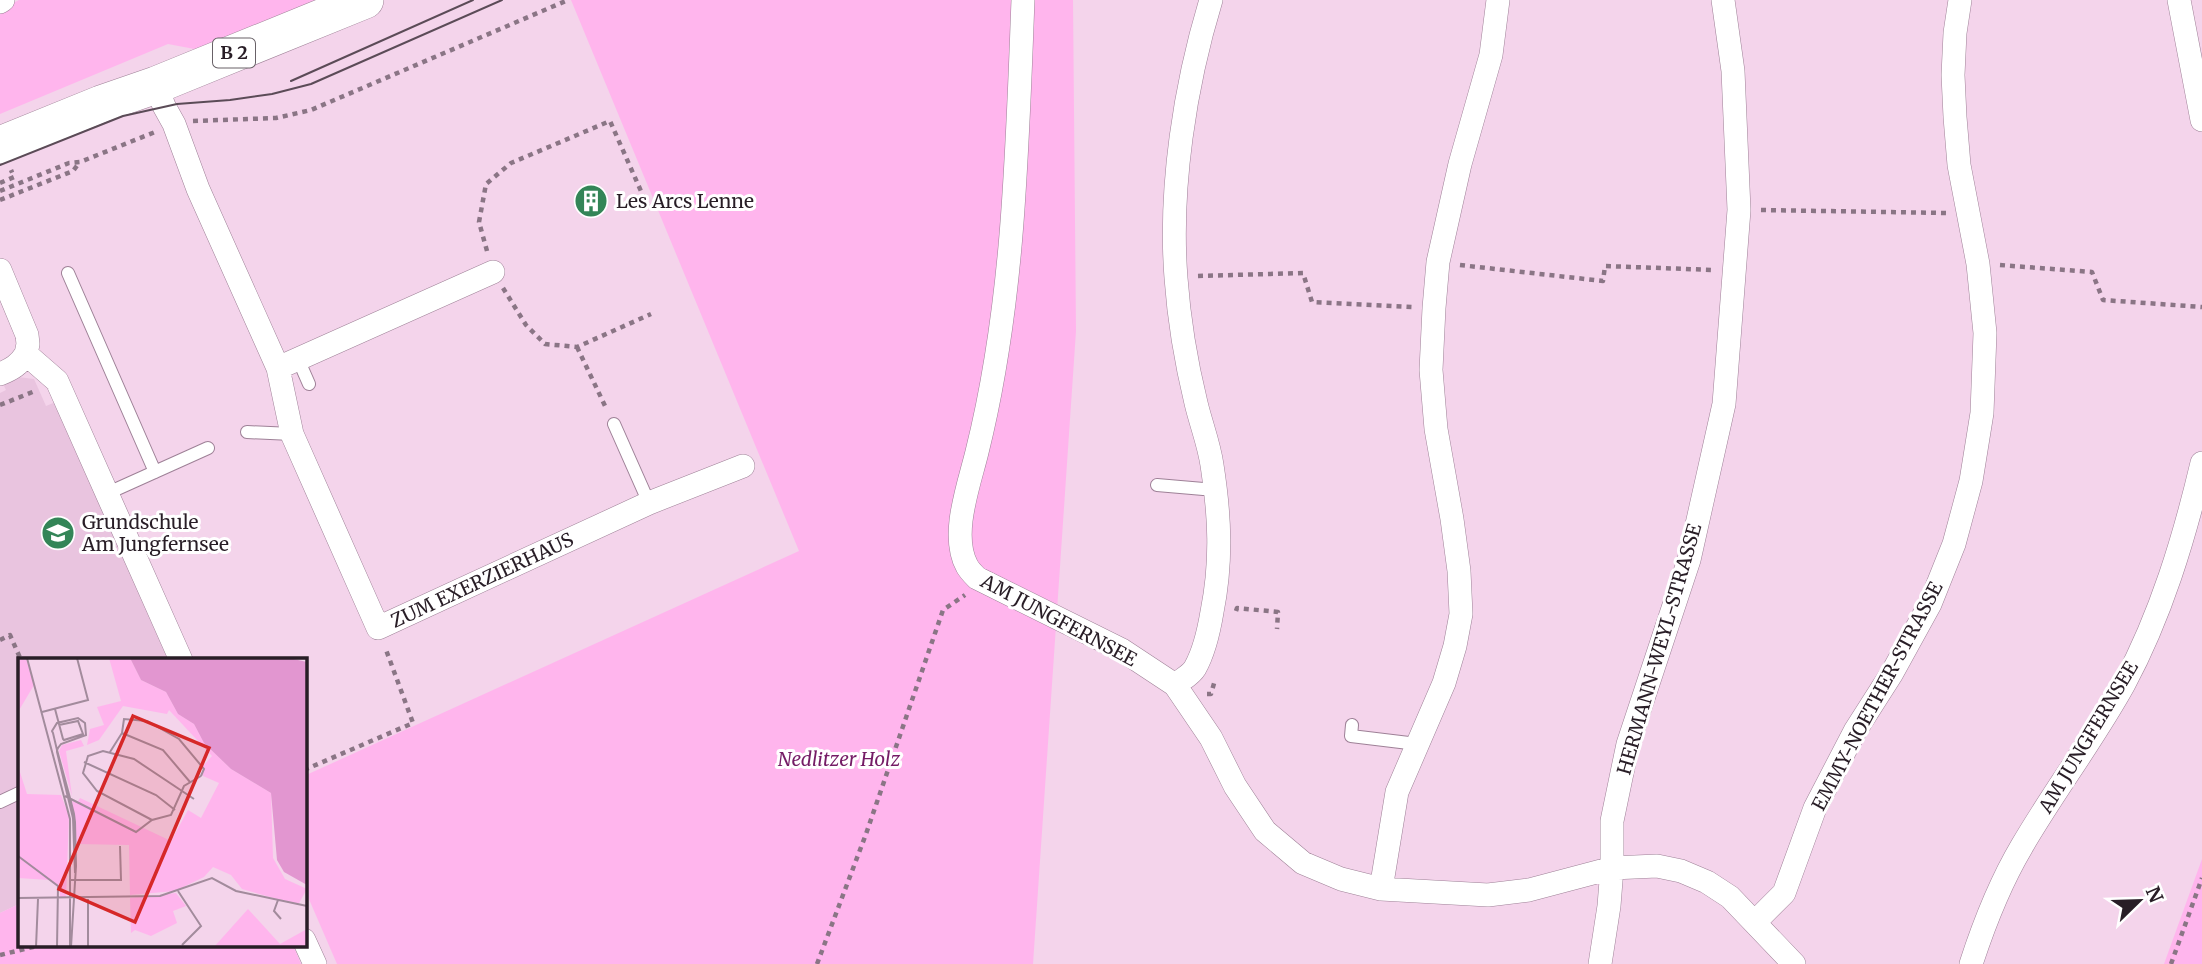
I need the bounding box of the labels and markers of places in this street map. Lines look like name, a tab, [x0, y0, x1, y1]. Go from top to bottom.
building icon: Les Arcs Lenne	[572, 182, 610, 220]
place label: Les Arcs Lenne	[616, 189, 754, 213]
place label: Grundschule Am Jungfernsee	[81, 510, 229, 556]
school or university icon: Grundschule Am Jungfernsee	[39, 514, 77, 552]

